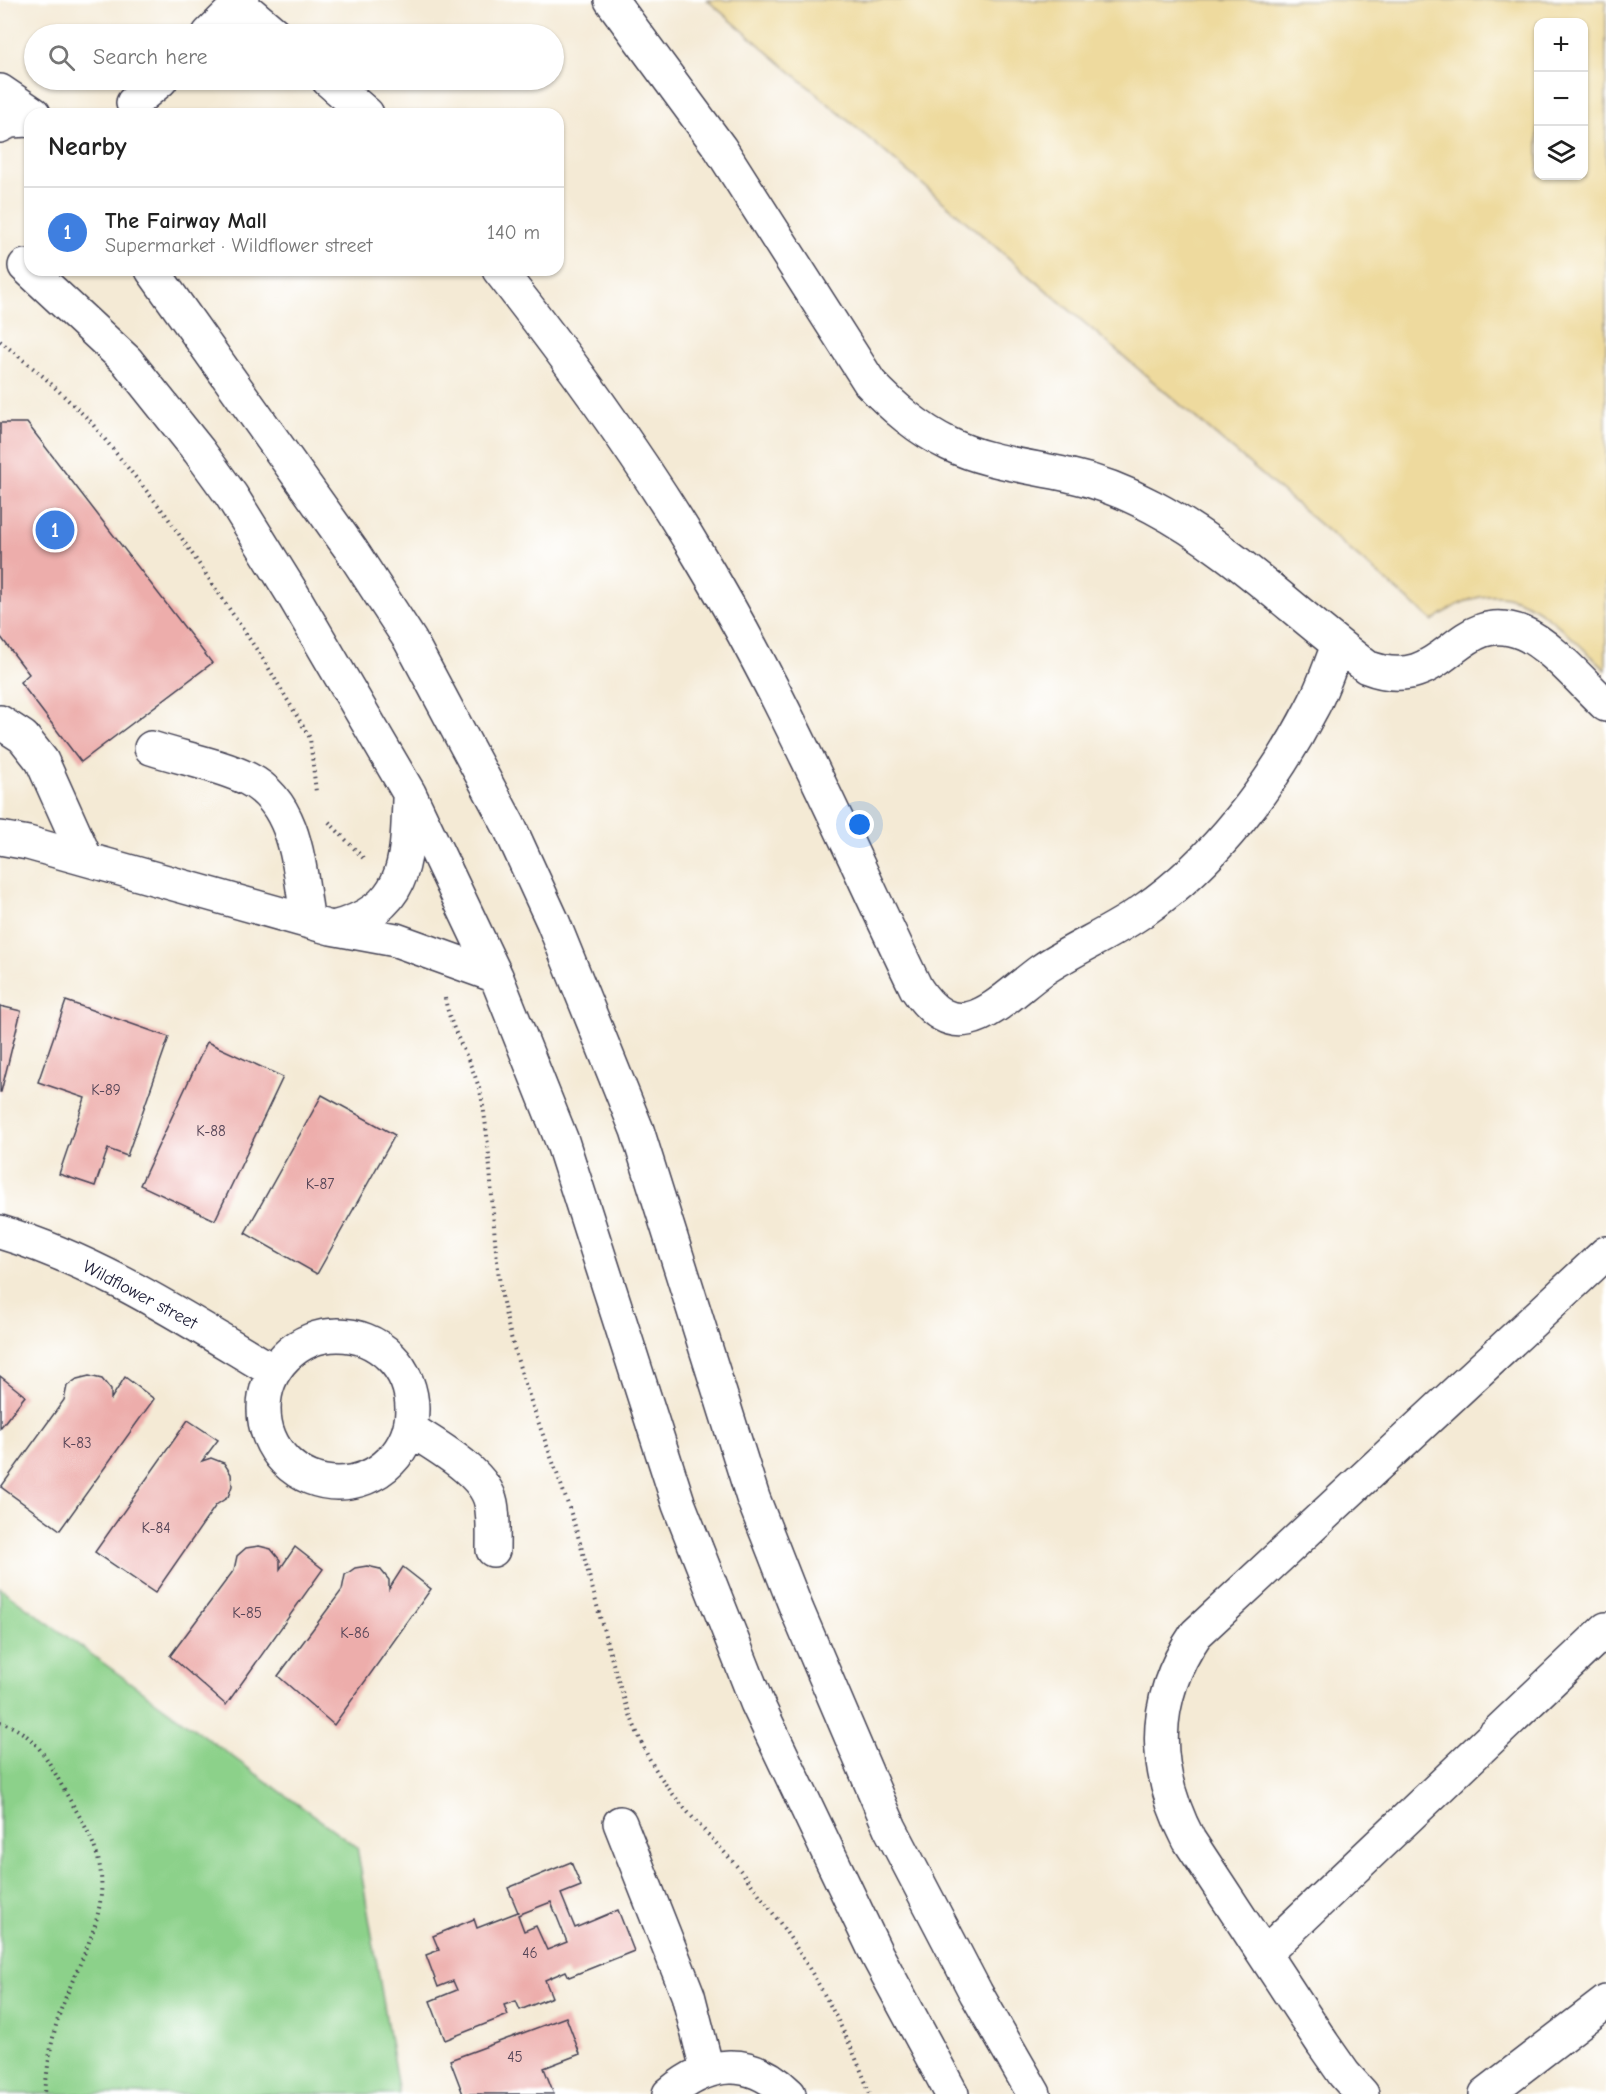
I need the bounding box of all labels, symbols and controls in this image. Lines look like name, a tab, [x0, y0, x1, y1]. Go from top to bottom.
map controls	[1534, 18, 1588, 180]
button: +	[1534, 18, 1588, 72]
search box	[24, 24, 564, 90]
icon: search	[45, 41, 78, 74]
text: Search here	[93, 44, 208, 70]
button: −	[1534, 72, 1588, 126]
button: layers	[1534, 126, 1588, 180]
text: Nearby	[48, 132, 127, 162]
text: The Fairway Mall	[105, 208, 267, 234]
text: 1	[64, 221, 71, 244]
text: 140 m	[487, 221, 540, 244]
text: Supermarket · Wildflower street	[105, 234, 372, 257]
pin: 1	[36, 508, 74, 552]
your location	[845, 810, 874, 839]
house number: K-89	[91, 1081, 121, 1099]
house number: K-88	[196, 1122, 226, 1140]
house number: K-87	[306, 1175, 334, 1193]
street label: Wildflower street	[79, 1256, 202, 1334]
house number: K-83	[62, 1434, 92, 1452]
house number: K-84	[142, 1519, 170, 1537]
house number: K-85	[232, 1604, 262, 1622]
house number: K-86	[340, 1624, 370, 1642]
house number: 46	[522, 1944, 538, 1962]
house number: 45	[507, 2048, 523, 2066]

